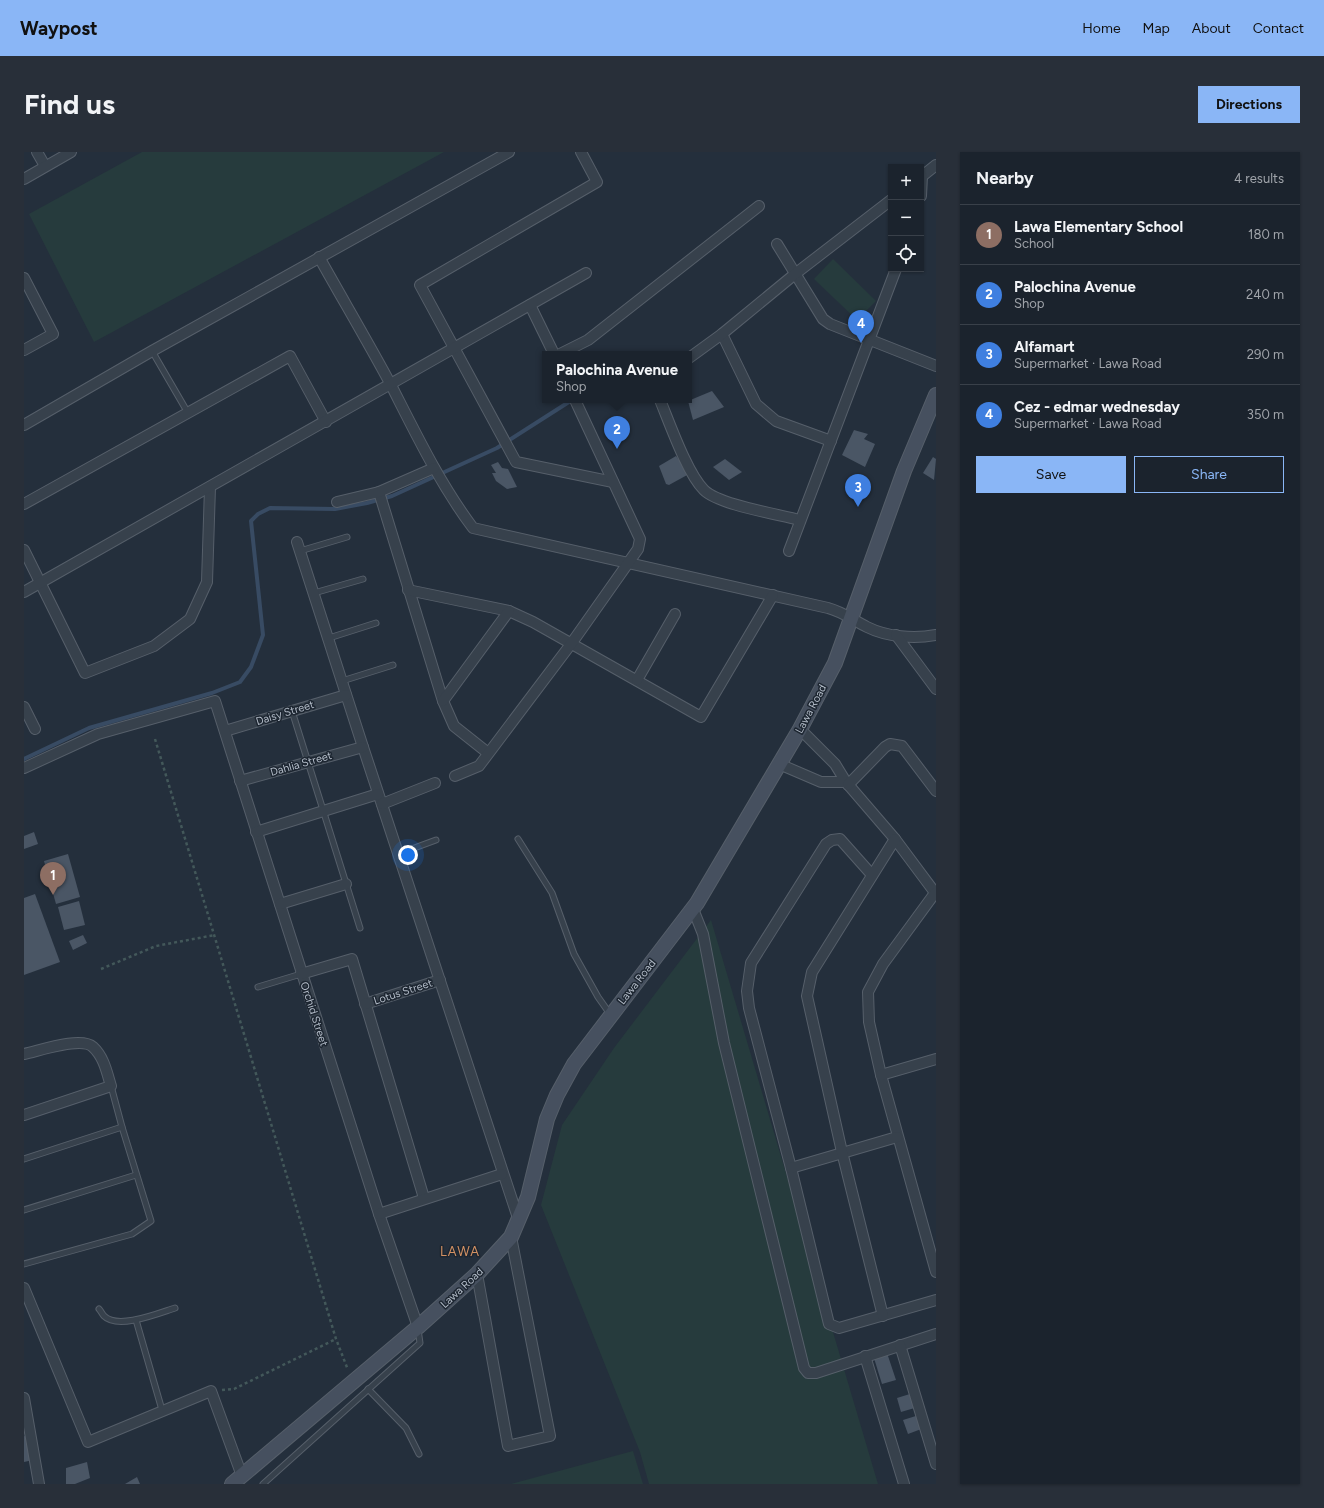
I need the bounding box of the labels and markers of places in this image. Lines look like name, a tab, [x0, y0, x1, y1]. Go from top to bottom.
pin: 4	[848, 310, 874, 343]
pin: 2	[604, 416, 630, 449]
pin: 3	[845, 474, 871, 507]
pin: 1	[40, 862, 66, 895]

